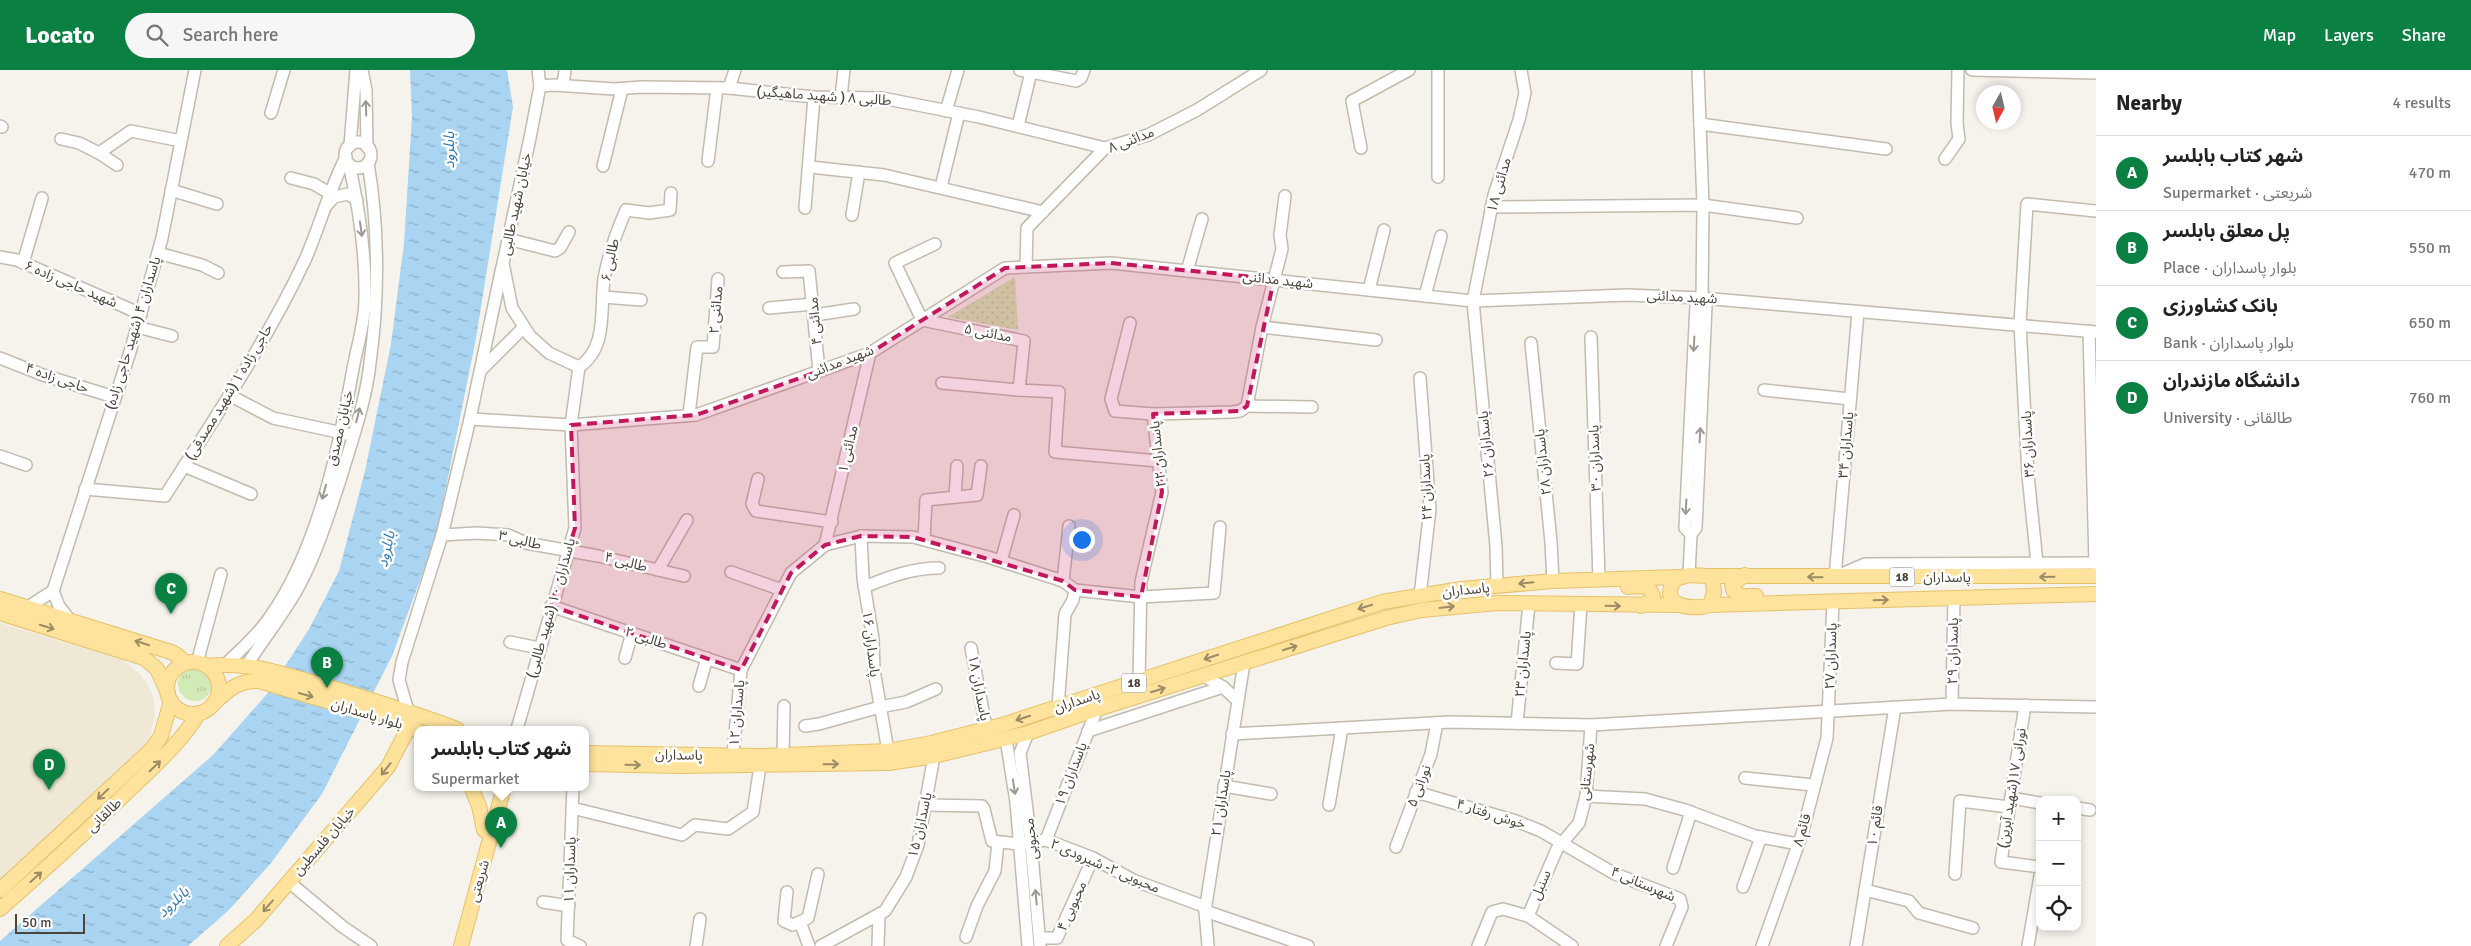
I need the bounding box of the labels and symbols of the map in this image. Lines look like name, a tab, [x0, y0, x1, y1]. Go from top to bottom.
street label: طالبی ۸ ( شهید ماهیگیر)	[756, 83, 892, 109]
north arrow	[1976, 85, 2021, 130]
one-way arrow	[361, 100, 371, 116]
street label: مدائنی ۸	[1105, 123, 1157, 157]
water label: بابلرود	[440, 131, 458, 168]
street label: خیابان شهید طالبی	[497, 151, 535, 257]
street label: مدائنی ۱۸	[1483, 156, 1515, 214]
one-way arrow	[356, 221, 366, 237]
street label: طالبی ۶	[597, 237, 623, 283]
street label: پاسداران ۴ (شهید حاجی زاده)	[102, 254, 165, 412]
street label: شهید حاجی زاده ۶	[22, 257, 120, 311]
street label: شهید مدائنی	[1242, 268, 1314, 292]
street label: مدائنی ۲	[705, 285, 727, 335]
street label: شهید مدائنی	[1646, 287, 1718, 307]
street label: مدائنی ۴	[804, 296, 826, 346]
street label: مدائنی ۵	[963, 320, 1013, 346]
street label: حاجی زاده ۱ (شهید مصدقی)	[181, 321, 277, 463]
one-way arrow	[1689, 336, 1698, 352]
street label: شهید مدائنی	[804, 341, 876, 383]
street label: حاجی زاده ۴	[23, 359, 91, 397]
street label: خیابان مصدق	[323, 389, 357, 467]
one-way arrow	[354, 407, 363, 423]
street label: پاسداران ۲۶	[1475, 410, 1498, 478]
street label: پاسداران ۳۶	[2018, 410, 2039, 478]
street label: پاسداران ۳۴	[1835, 411, 1858, 479]
street label: پاسداران ۲۲	[1146, 420, 1171, 488]
street label: مدائنی ۱	[834, 424, 862, 474]
street label: پاسداران ۳۰	[1585, 424, 1606, 492]
one-way arrow	[1695, 427, 1705, 444]
street label: پاسداران ۲۸	[1531, 428, 1556, 496]
street label: پاسداران ۲۴	[1416, 453, 1437, 521]
one-way arrow	[319, 483, 329, 499]
one-way arrow	[1682, 498, 1691, 514]
street label: طالبی ۳	[497, 527, 543, 553]
your location	[1069, 527, 1095, 553]
water label: بابلرود	[373, 528, 399, 569]
street label: پاسداران ۱۰ (شهید طالبی)	[523, 536, 580, 680]
street label: طالبی ۴	[603, 549, 649, 575]
road number: 18	[1890, 568, 1914, 586]
street label: پاسداران	[1923, 569, 1971, 587]
one-way arrow	[1807, 572, 1823, 581]
one-way arrow	[2040, 572, 2056, 582]
pin: C	[155, 573, 187, 614]
one-way arrow	[1518, 578, 1534, 588]
street label: پاسداران	[1441, 579, 1491, 602]
one-way arrow	[1873, 595, 1889, 604]
one-way arrow	[1604, 601, 1621, 611]
one-way arrow	[1439, 602, 1455, 612]
one-way arrow	[1358, 603, 1374, 613]
street label: پاسداران ۱۶	[857, 610, 884, 678]
street label: پاسداران ۲۹	[1944, 617, 1963, 685]
street label: پاسداران ۲۷	[1821, 622, 1842, 690]
one-way arrow	[38, 623, 54, 633]
street label: طالبی ۲	[623, 623, 669, 653]
street label: پاسداران ۲۳	[1511, 630, 1536, 698]
one-way arrow	[135, 638, 150, 647]
one-way arrow	[1282, 643, 1298, 653]
pin: B	[311, 647, 343, 688]
one-way arrow	[1203, 653, 1219, 662]
street label: پاسداران ۱۸	[963, 654, 994, 723]
road number: 18	[1122, 674, 1146, 692]
street label: پاسداران ۱۲	[726, 679, 749, 747]
one-way arrow	[1150, 684, 1166, 694]
street label: پاسداران	[1052, 686, 1103, 718]
one-way arrow	[298, 691, 314, 701]
street label: بلوار پاسداران	[329, 695, 405, 734]
one-way arrow	[1015, 714, 1031, 724]
street label: نورانی ۱۷(شهید آبرین)	[1994, 727, 2030, 849]
street label: پاسداران ۱۹	[1051, 740, 1092, 809]
street label: شهرستانی	[1576, 742, 1598, 802]
street label: پاسداران	[655, 746, 703, 765]
pin: D	[33, 749, 65, 790]
one-way arrow	[149, 760, 161, 772]
one-way arrow	[625, 760, 641, 770]
one-way arrow	[823, 760, 839, 769]
street label: نورانی ۵	[1403, 762, 1435, 809]
one-way arrow	[380, 763, 391, 776]
street label: پاسداران ۲۱	[1207, 769, 1236, 838]
one-way arrow	[1009, 779, 1019, 795]
one-way arrow	[97, 788, 110, 800]
street label: پاسداران ۱۵	[904, 791, 937, 860]
street label: طالقانی	[83, 794, 125, 836]
street label: خوش رفتار ۴	[1454, 795, 1528, 833]
street label: خیابان فلسطین	[289, 803, 359, 879]
street label: قائم ۱۰	[1863, 804, 1889, 848]
pin: A	[485, 807, 517, 848]
street label: قائم ۸	[1789, 812, 1817, 849]
street label: محبوبی	[1020, 817, 1042, 861]
street label: محبوبی ۲- شیرودی ۲	[1048, 835, 1162, 897]
street label: پاسداران ۱۱	[560, 836, 581, 904]
street label: شریعتی	[465, 858, 493, 904]
street label: شهرستانی ۴	[1608, 863, 1678, 905]
street label: سنبل	[1527, 867, 1555, 903]
one-way arrow	[30, 871, 43, 882]
street label: محبوبی ۴	[1053, 878, 1091, 934]
water label: بابلرود	[153, 882, 193, 921]
one-way arrow	[1031, 890, 1041, 906]
one-way arrow	[263, 899, 274, 912]
scale bar	[15, 911, 85, 934]

